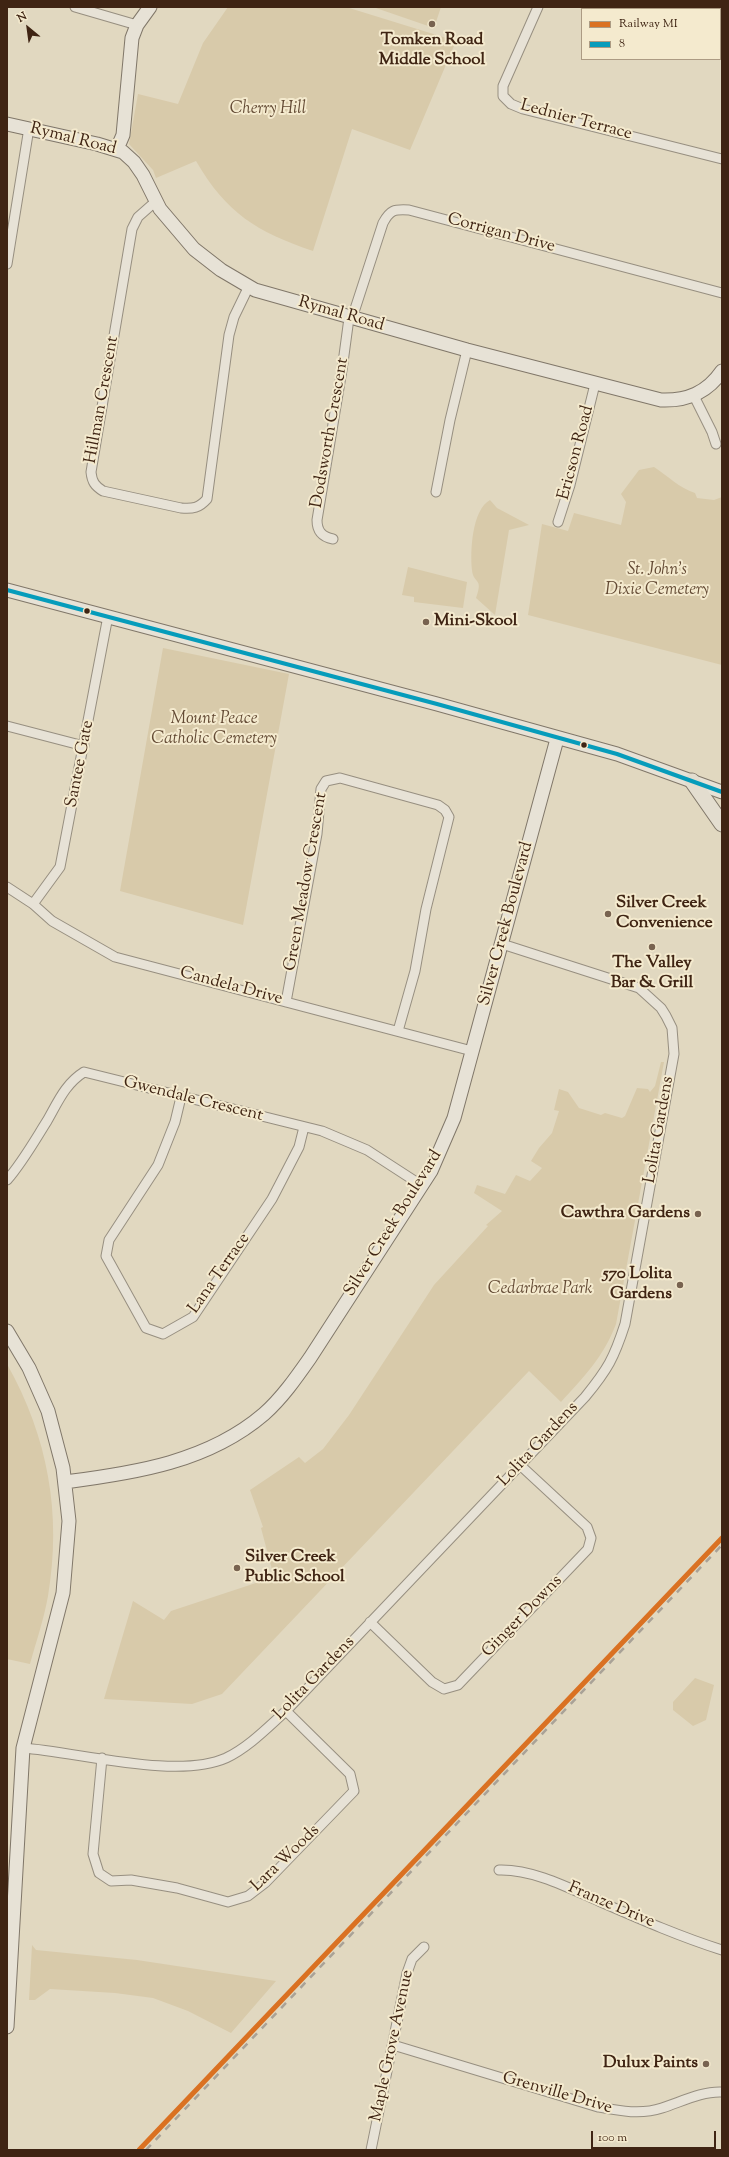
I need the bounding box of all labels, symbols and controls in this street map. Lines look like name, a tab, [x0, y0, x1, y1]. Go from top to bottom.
north arrow	[8, 8, 48, 48]
text: N	[14, 8, 30, 27]
legend	[581, 8, 721, 60]
text: Railway MI	[619, 15, 678, 33]
marker: Tomken Road Middle School	[427, 19, 437, 29]
place label: Tomken Road Middle School	[379, 31, 485, 71]
text: 8	[619, 35, 625, 53]
street label: Lednier Terrace	[518, 96, 634, 146]
park label: Cherry Hill	[230, 100, 306, 120]
street label: Rymal Road	[28, 119, 118, 161]
street label: Corrigan Drive	[445, 210, 557, 258]
street label: Rymal Road	[296, 293, 386, 337]
street label: Hillman Crescent	[82, 335, 124, 465]
street label: Dodsworth Crescent	[308, 356, 354, 510]
street label: Ericson Road	[555, 404, 599, 502]
park label: St. John’s Dixie Cemetery	[605, 561, 709, 601]
unlabelled marker	[82, 606, 92, 616]
place label: Mini-Skool	[434, 612, 517, 632]
marker: Mini-Skool	[421, 617, 431, 627]
park label: Mount Peace Catholic Cemetery	[151, 710, 277, 750]
street label: Santee Gate	[63, 719, 99, 809]
unlabelled marker	[579, 740, 589, 750]
street label: Green Meadow Crescent	[281, 791, 333, 973]
street label: Silver Creek Boulevard	[475, 840, 539, 1008]
place label: Silver Creek Convenience	[616, 894, 713, 934]
marker: Silver Creek Convenience	[603, 909, 613, 919]
marker: The Valley Bar & Grill	[647, 942, 657, 952]
place label: The Valley Bar & Grill	[611, 954, 693, 994]
street label: Candela Drive	[177, 963, 285, 1011]
street label: Gwendale Crescent	[121, 1073, 265, 1127]
street label: Lolita Gardens	[641, 1075, 679, 1185]
street label: Silver Creek Boulevard	[341, 1147, 447, 1301]
place label: Cawthra Gardens	[561, 1204, 690, 1224]
marker: Cawthra Gardens	[693, 1209, 703, 1219]
street label: Lana Terrace	[185, 1230, 255, 1318]
place label: 570 Lolita Gardens	[603, 1265, 672, 1305]
park label: Cedarbrae Park	[488, 1280, 592, 1300]
marker: 570 Lolita Gardens	[675, 1280, 685, 1290]
street label: Lolita Gardens	[495, 1398, 583, 1492]
place label: Silver Creek Public School	[245, 1548, 345, 1588]
marker: Silver Creek Public School	[232, 1563, 242, 1573]
street label: Ginger Downs	[479, 1572, 567, 1662]
street label: Lolita Gardens	[270, 1633, 360, 1725]
street label: Lara Woods	[247, 1821, 325, 1897]
street label: Franze Drive	[565, 1879, 657, 1933]
street label: Maple Grove Avenue	[367, 1968, 419, 2124]
place label: Dulux Paints	[603, 2054, 698, 2074]
marker: Dulux Paints	[701, 2059, 711, 2069]
street label: Grenville Drive	[500, 2069, 614, 2119]
scale bar	[593, 2123, 718, 2149]
text: 100 m	[598, 2129, 627, 2147]

